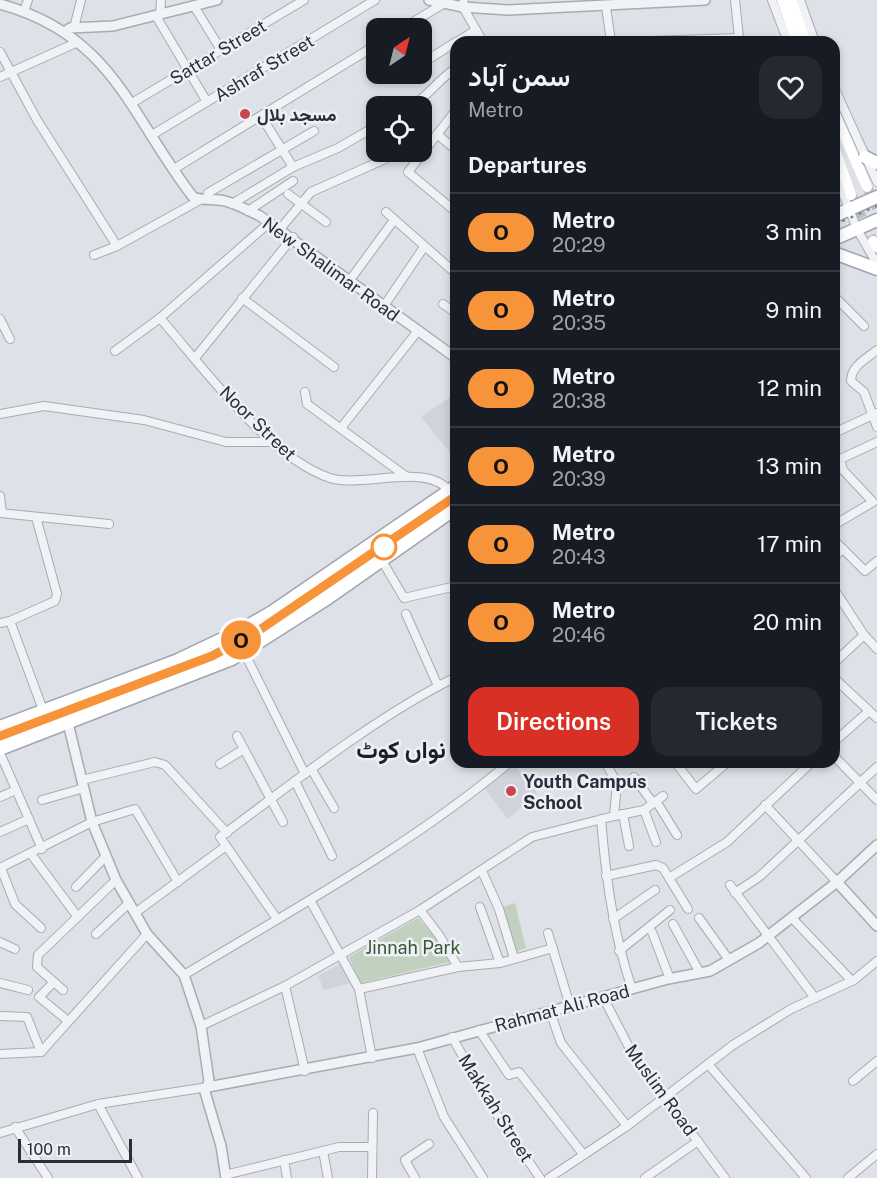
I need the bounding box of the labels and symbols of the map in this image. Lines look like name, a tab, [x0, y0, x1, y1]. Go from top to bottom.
street label: Sattar Street	[166, 15, 270, 89]
north arrow	[366, 18, 432, 84]
street label: Ashraf Street	[210, 30, 318, 106]
place label: مسجد بلال	[257, 104, 337, 126]
marker: مسجد بلال	[238, 107, 252, 121]
street label: New Shalimar Road	[259, 212, 403, 326]
street label: Noor Street	[216, 381, 300, 465]
unlabelled marker	[371, 534, 397, 560]
line badge: O	[222, 620, 260, 660]
district label: نواں کوٹ	[356, 735, 446, 765]
place label: Youth Campus School	[523, 771, 647, 813]
marker: Youth Campus School	[504, 784, 518, 798]
park label: Jinnah Park	[365, 937, 461, 958]
street label: Rahmat Ali Road	[492, 980, 632, 1036]
street label: Muslim Road	[621, 1040, 701, 1140]
street label: Makkah Street	[454, 1050, 538, 1166]
scale bar	[18, 1136, 132, 1164]

